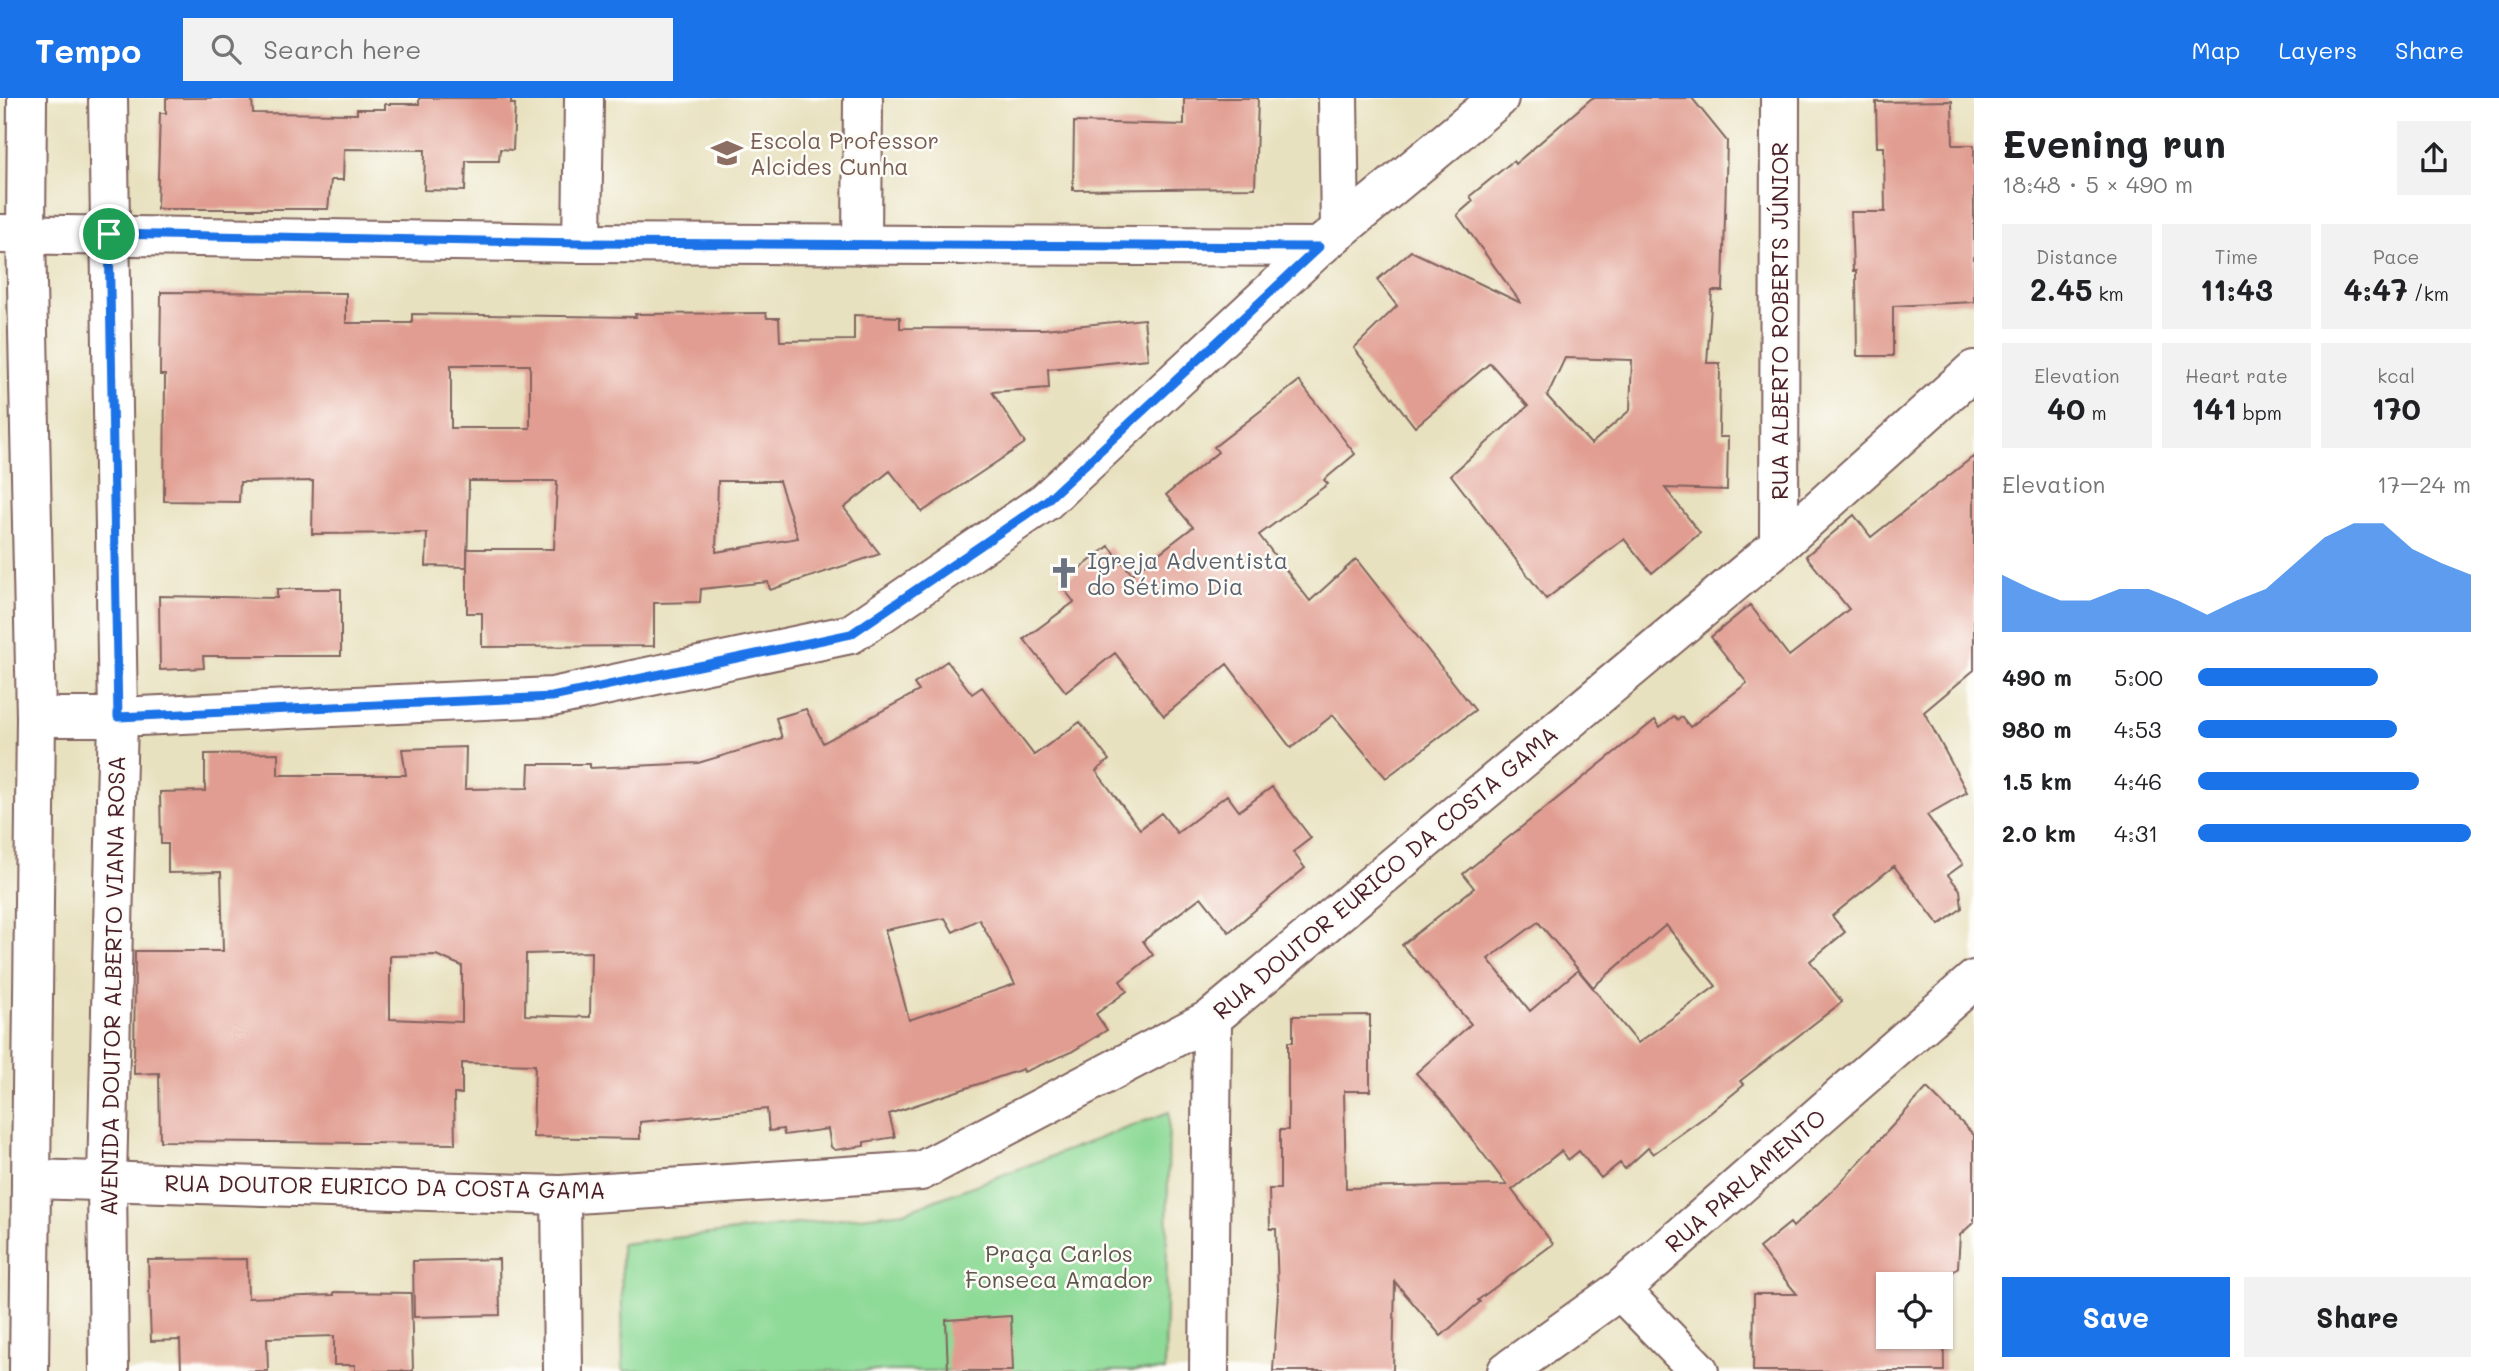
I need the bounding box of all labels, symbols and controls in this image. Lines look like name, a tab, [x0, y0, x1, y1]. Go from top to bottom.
search box	[183, 18, 673, 81]
text: Tempo	[35, 28, 141, 71]
icon: search	[207, 30, 245, 68]
text: Search here	[263, 32, 421, 66]
text: Map	[2192, 34, 2240, 65]
text: Layers	[2278, 34, 2357, 65]
text: Share	[2395, 34, 2464, 65]
text: Evening run	[2002, 118, 2226, 168]
button: share	[2397, 121, 2471, 195]
place label: Escola Professor Alcides Cunha	[750, 125, 939, 181]
school or university icon: Escola Professor Alcides Cunha	[710, 136, 744, 170]
street label: RUA ALBERTO ROBERTS JÚNIOR	[1764, 142, 1794, 500]
text: 18:48 · 5 × 490 m	[2002, 169, 2193, 199]
pin	[79, 204, 139, 264]
icon: arrive	[90, 215, 128, 253]
text: Distance	[2036, 244, 2118, 269]
text: Time	[2215, 244, 2258, 269]
text: Pace	[2373, 244, 2419, 269]
text: 2.45	[2030, 269, 2092, 309]
text: 11:43	[2200, 269, 2273, 309]
text: 4:47	[2343, 269, 2408, 309]
text: km	[2092, 281, 2124, 306]
text: /km	[2408, 281, 2449, 306]
text: Elevation	[2034, 363, 2119, 388]
text: Heart rate	[2185, 363, 2288, 388]
text: kcal	[2377, 363, 2415, 388]
text: 40	[2047, 388, 2085, 428]
text: 141	[2191, 388, 2237, 428]
text: 170	[2372, 388, 2421, 428]
text: m	[2085, 400, 2107, 425]
text: bpm	[2237, 400, 2282, 425]
text: Elevation	[2002, 469, 2105, 499]
text: 17–24 m	[2377, 469, 2471, 499]
place label: Igreja Adventista do Sétimo Dia	[1087, 545, 1288, 601]
church icon: Igreja Adventista do Sétimo Dia	[1047, 556, 1081, 590]
text: 490 m	[2002, 662, 2072, 692]
text: 5:00	[2114, 662, 2163, 692]
text: 980 m	[2002, 714, 2071, 744]
text: 4:53	[2114, 714, 2162, 744]
street label: RUA DOUTOR EURICO DA COSTA GAMA	[1206, 719, 1564, 1025]
street label: AVENIDA DOUTOR ALBERTO VIANA ROSA	[93, 756, 131, 1216]
text: 1.5 km	[2002, 766, 2072, 796]
text: 4:46	[2114, 766, 2162, 796]
text: 2.0 km	[2002, 818, 2076, 848]
text: 4:31	[2114, 818, 2158, 848]
street label: RUA PARLAMENTO	[1658, 1102, 1832, 1258]
street label: RUA DOUTOR EURICO DA COSTA GAMA	[164, 1167, 606, 1205]
park label: Praça Carlos Fonseca Amador	[965, 1238, 1153, 1294]
map controls	[1876, 1272, 1953, 1349]
button: locate	[1876, 1272, 1953, 1349]
button: Save	[2002, 1277, 2230, 1357]
button: Share	[2244, 1277, 2471, 1357]

